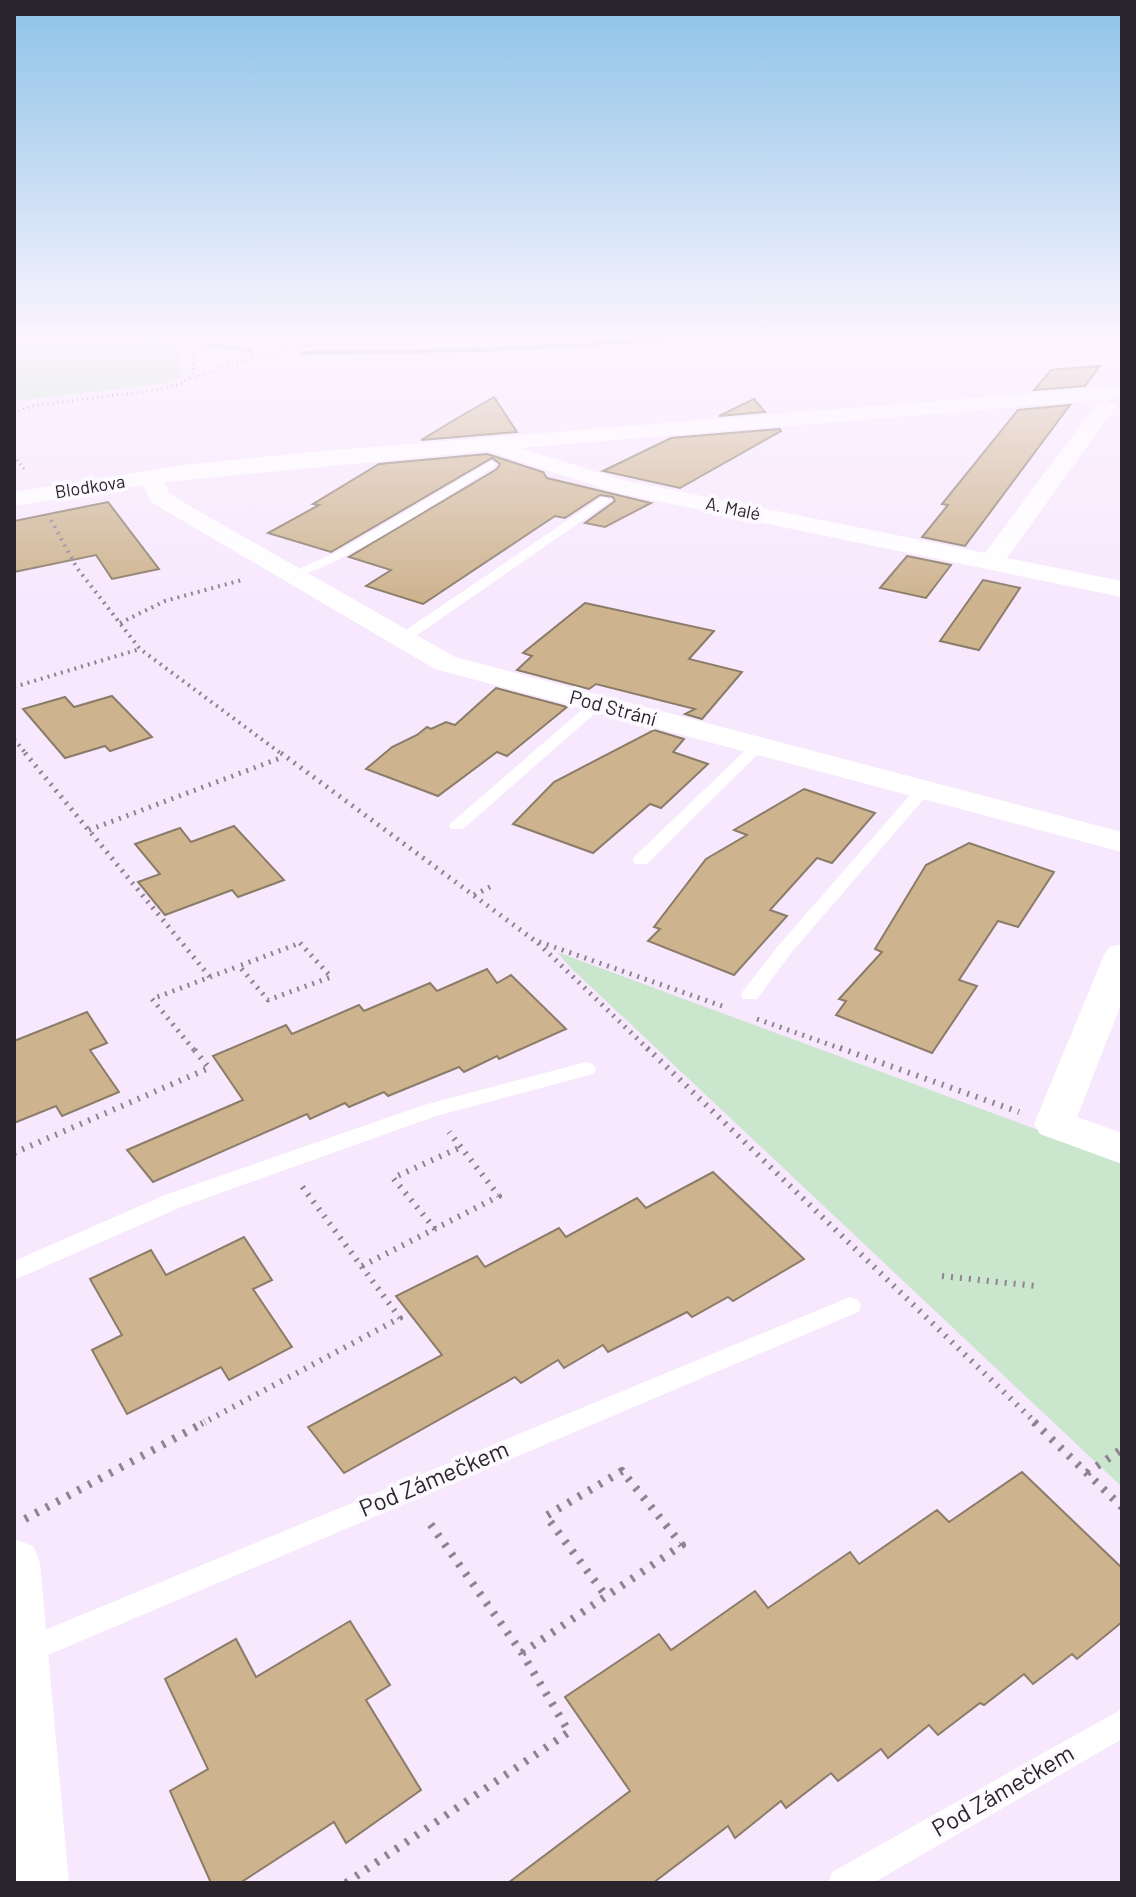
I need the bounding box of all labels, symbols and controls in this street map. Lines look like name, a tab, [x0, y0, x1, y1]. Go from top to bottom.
street label: Blodkova	[53, 470, 127, 502]
street label: A. Malé	[704, 492, 763, 525]
street label: Pod Strání	[567, 684, 659, 730]
street label: Pod Zámečkem	[354, 1433, 512, 1522]
street label: Pod Zámečkem	[926, 1737, 1078, 1842]

